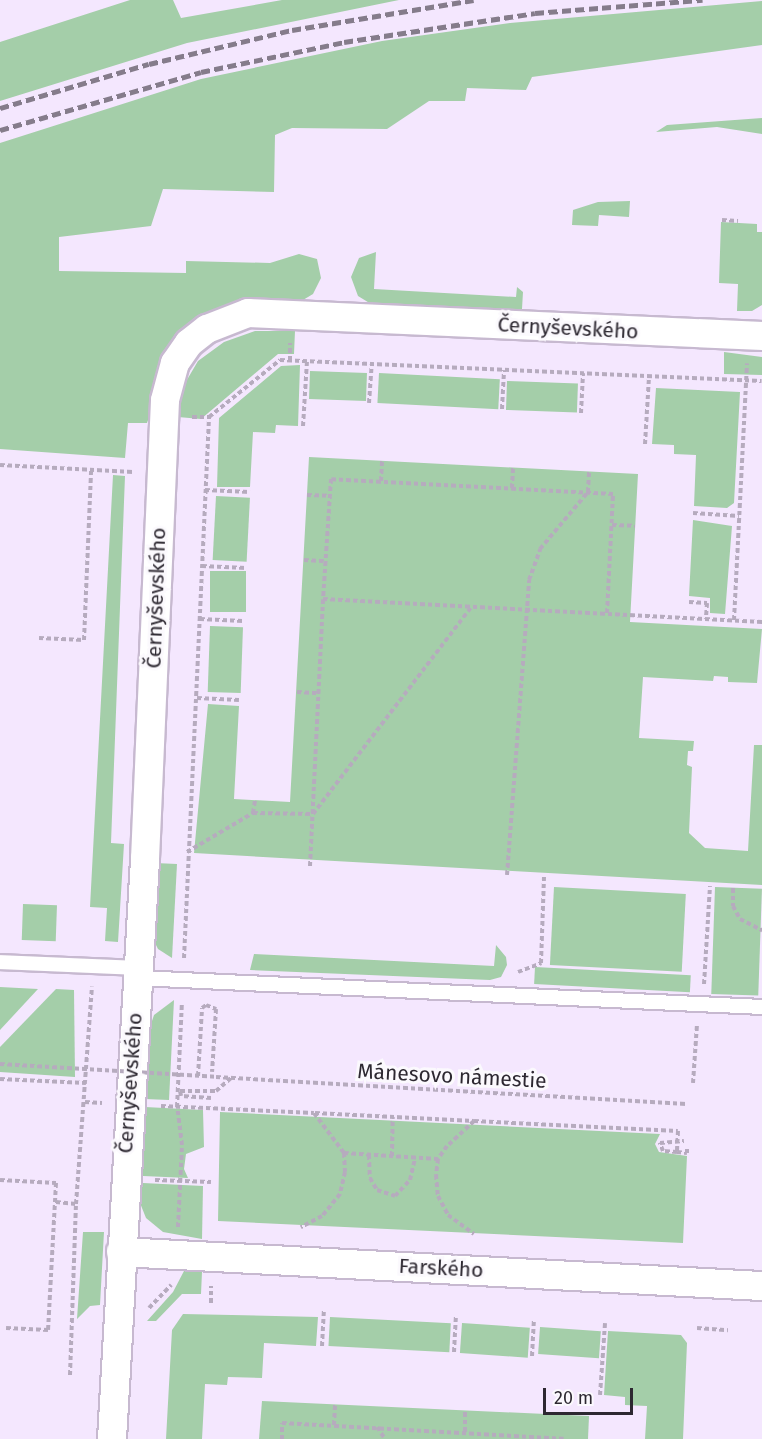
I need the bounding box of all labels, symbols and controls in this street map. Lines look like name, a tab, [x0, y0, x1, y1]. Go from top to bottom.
street label: Černyševského	[497, 312, 639, 344]
street label: Černyševského	[141, 527, 171, 669]
street label: Černyševského	[113, 1012, 147, 1154]
street label: Mánesovo námestie	[357, 1058, 547, 1094]
street label: Farského	[398, 1253, 484, 1283]
scale bar	[546, 1376, 636, 1414]
text: 20 m	[554, 1387, 593, 1409]

